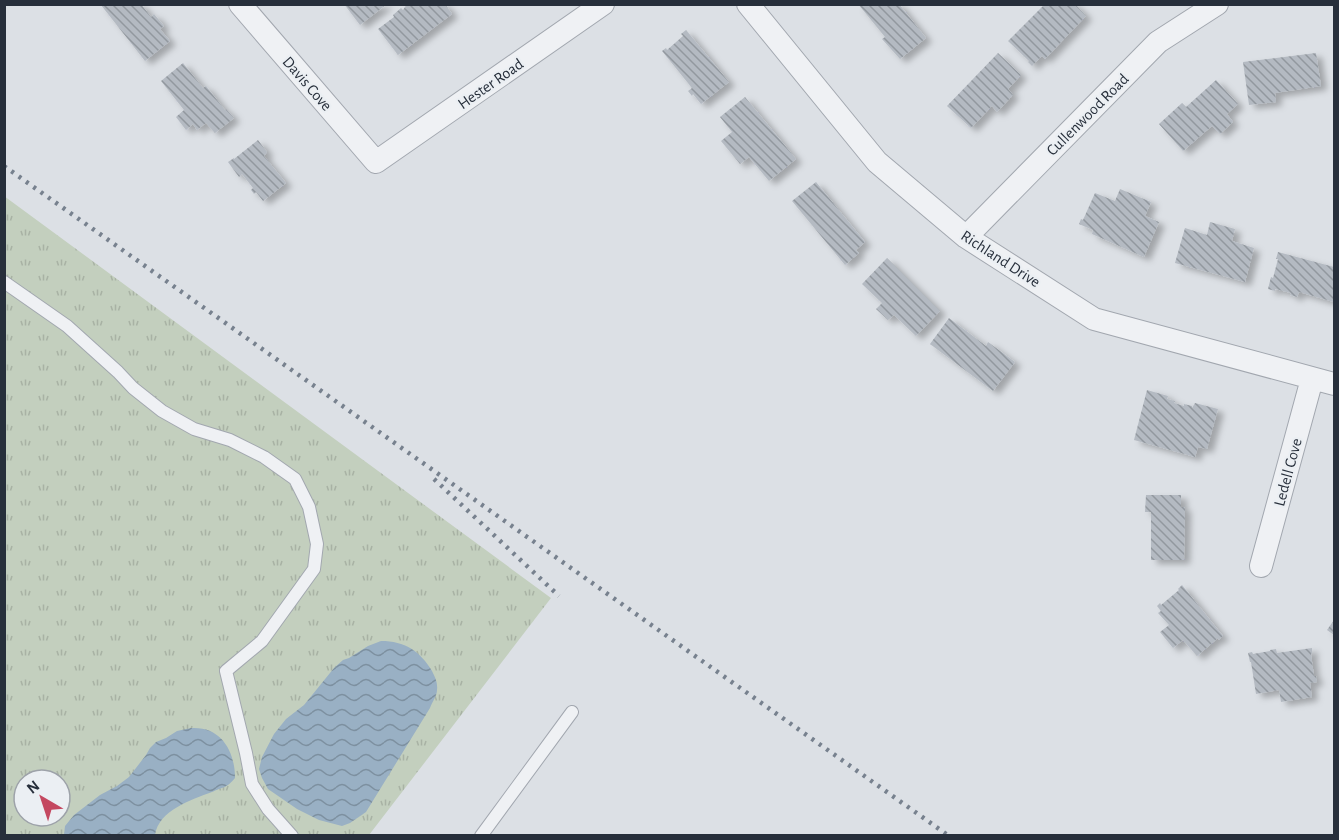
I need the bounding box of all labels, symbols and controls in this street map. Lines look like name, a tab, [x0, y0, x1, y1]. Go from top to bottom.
street label: Davis Cove	[279, 53, 335, 114]
street label: Hester Road	[455, 56, 526, 112]
street label: Cullenwood Road	[1044, 71, 1132, 159]
street label: Richland Drive	[958, 227, 1043, 290]
street label: Ledell Cove	[1271, 437, 1305, 508]
north arrow	[12, 768, 72, 828]
text: N	[24, 777, 43, 797]

